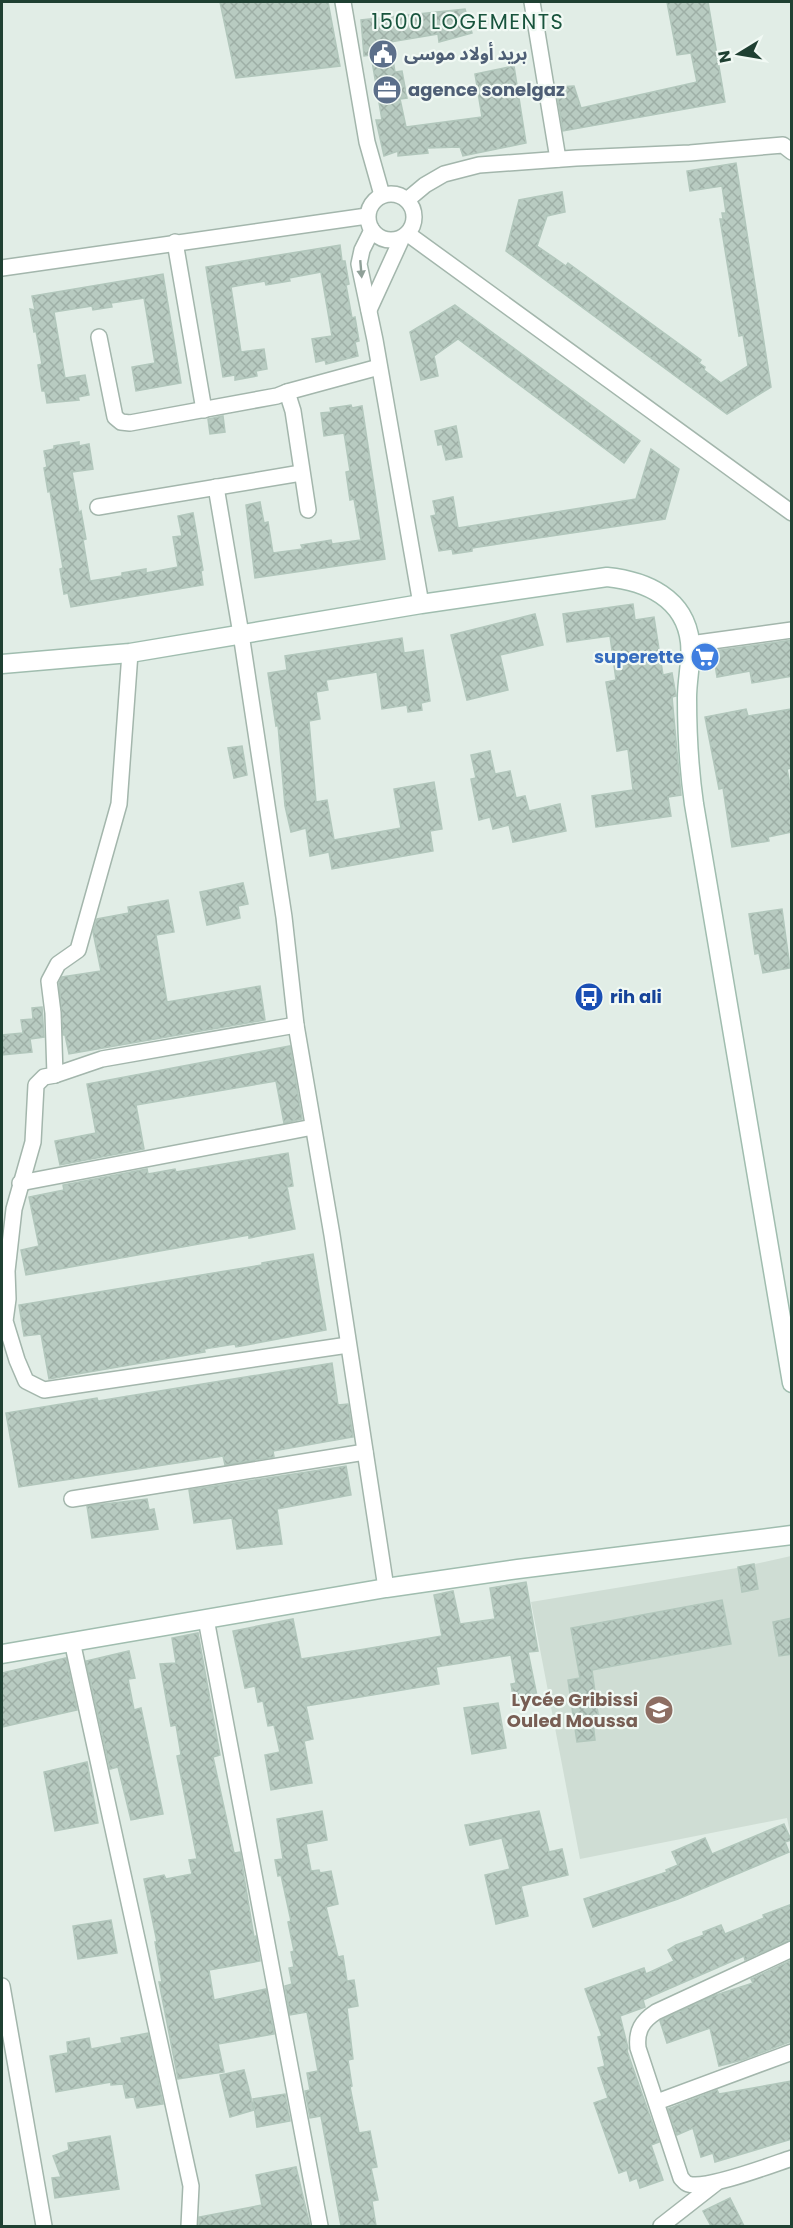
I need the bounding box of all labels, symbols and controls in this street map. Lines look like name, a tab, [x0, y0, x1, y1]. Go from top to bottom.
district label: 1500 LOGEMENTS	[372, 7, 564, 36]
north arrow	[709, 24, 769, 84]
public building icon: بريد أولاد موسى	[367, 38, 399, 70]
place label: بريد أولاد موسى	[404, 41, 528, 66]
text: N	[712, 49, 737, 65]
office icon: agence sonelgaz	[371, 74, 403, 106]
place label: agence sonelgaz	[408, 77, 565, 102]
one-way arrow	[356, 259, 366, 278]
supermarket icon: superette	[689, 641, 721, 673]
place label: superette	[594, 644, 684, 669]
bus stop icon: rih ali	[573, 981, 605, 1013]
place label: rih ali	[610, 984, 662, 1009]
place label: Lycée Gribissi Ouled Moussa	[507, 1687, 638, 1733]
school or university icon: Lycée Gribissi Ouled Moussa	[643, 1694, 675, 1726]

